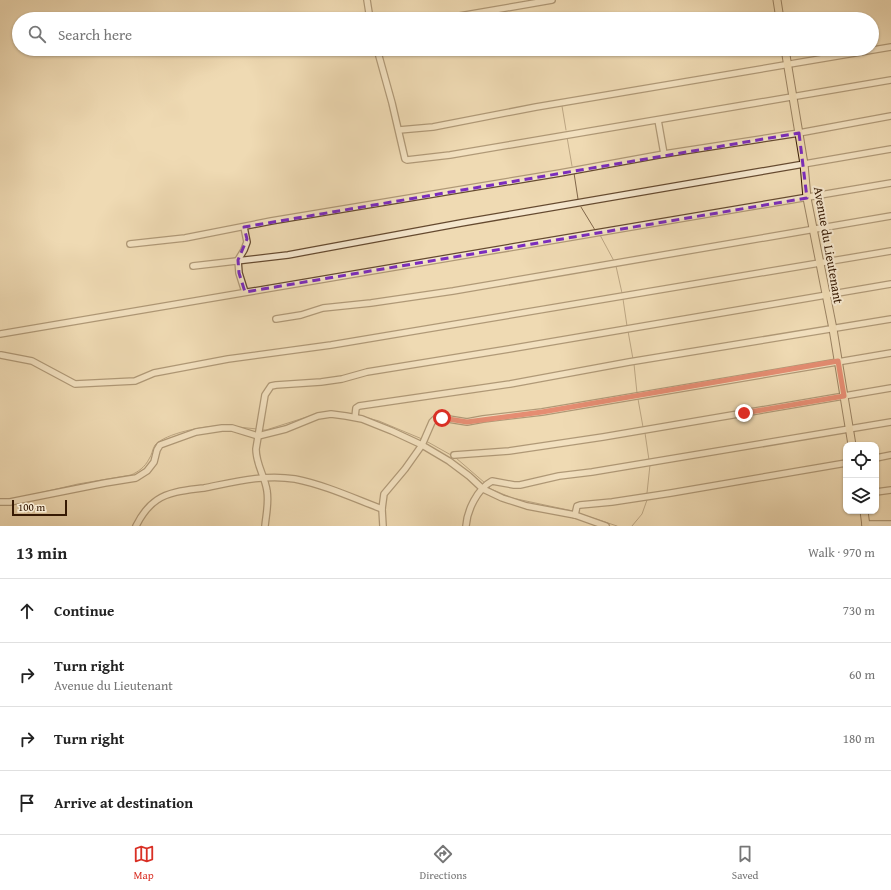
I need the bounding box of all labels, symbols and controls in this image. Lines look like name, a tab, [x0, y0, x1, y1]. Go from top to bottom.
search box	[12, 12, 879, 56]
icon: search	[26, 23, 48, 45]
text: Search here	[58, 24, 132, 45]
street label: Avenue du Lieutenant	[809, 185, 848, 306]
route end	[735, 404, 753, 422]
route start	[433, 409, 451, 427]
map controls	[843, 442, 879, 514]
button: locate	[843, 442, 879, 478]
button: layers	[843, 478, 879, 514]
scale bar	[12, 498, 67, 517]
text: 100 m	[18, 499, 45, 515]
text: 13 min	[16, 540, 67, 565]
text: Walk · 970 m	[808, 543, 875, 562]
icon: ahead	[16, 600, 38, 622]
text: Continue	[54, 600, 115, 621]
text: 730 m	[843, 601, 875, 620]
text: Turn right	[54, 655, 125, 676]
icon: right	[16, 664, 38, 686]
text: 60 m	[849, 665, 875, 684]
text: Avenue du Lieutenant	[54, 676, 173, 695]
icon: right	[16, 728, 38, 750]
text: Turn right	[54, 728, 125, 749]
text: 180 m	[843, 729, 875, 748]
icon: arrive	[16, 792, 38, 814]
text: Arrive at destination	[54, 792, 193, 813]
tab: Map	[133, 843, 155, 883]
tab: Directions	[420, 843, 467, 883]
tab: Saved	[732, 843, 758, 883]

